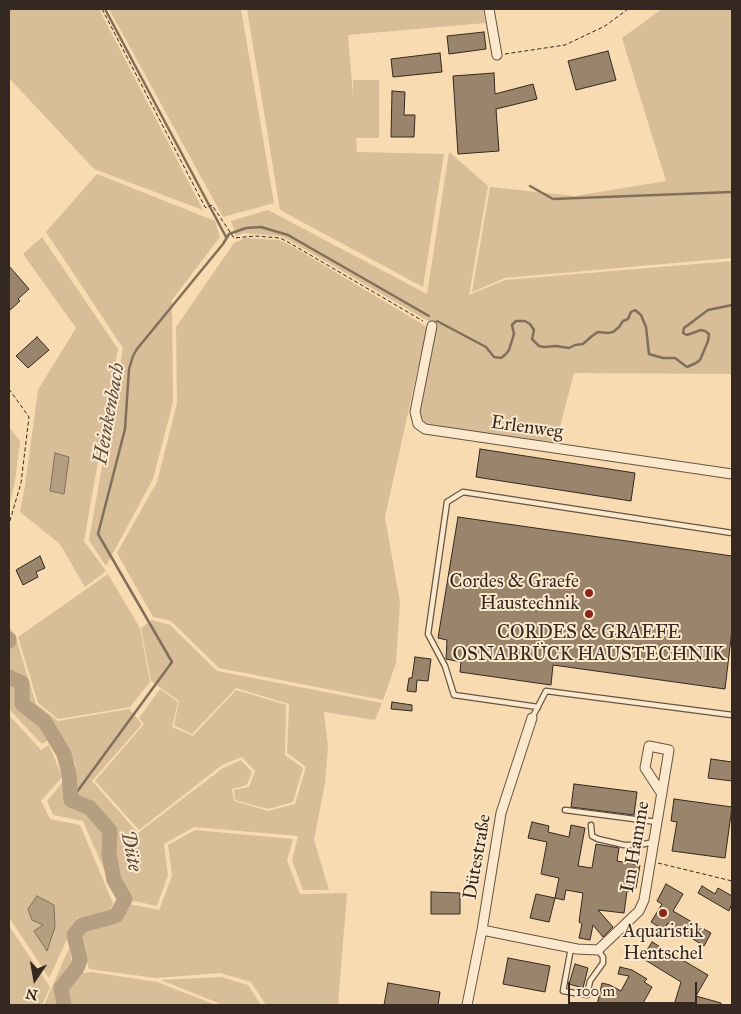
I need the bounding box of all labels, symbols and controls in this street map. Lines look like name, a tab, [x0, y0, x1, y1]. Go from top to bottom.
water label: Heinkenbach	[89, 361, 131, 467]
street label: Erlenweg	[489, 412, 565, 444]
place label: Cordes & Graefe Haustechnik	[450, 571, 579, 615]
marker: Cordes & Graefe Haustechnik	[583, 587, 595, 599]
marker: CORDES & GRAEFE OSNABRÜCK HAUSTECHNIK	[583, 608, 595, 620]
place label: CORDES & GRAEFE OSNABRÜCK HAUSTECHNIK	[453, 622, 725, 666]
street label: Im Hamme	[617, 799, 655, 895]
street label: Dütestraße	[459, 813, 497, 901]
water label: Düte	[114, 828, 146, 874]
marker: Aquaristik Hentschel	[657, 907, 669, 919]
place label: Aquaristik Hentschel	[623, 921, 703, 965]
north arrow	[10, 954, 60, 1004]
scale bar	[571, 972, 700, 1004]
text: 100 m	[576, 982, 615, 1000]
text: N	[24, 985, 39, 1004]

